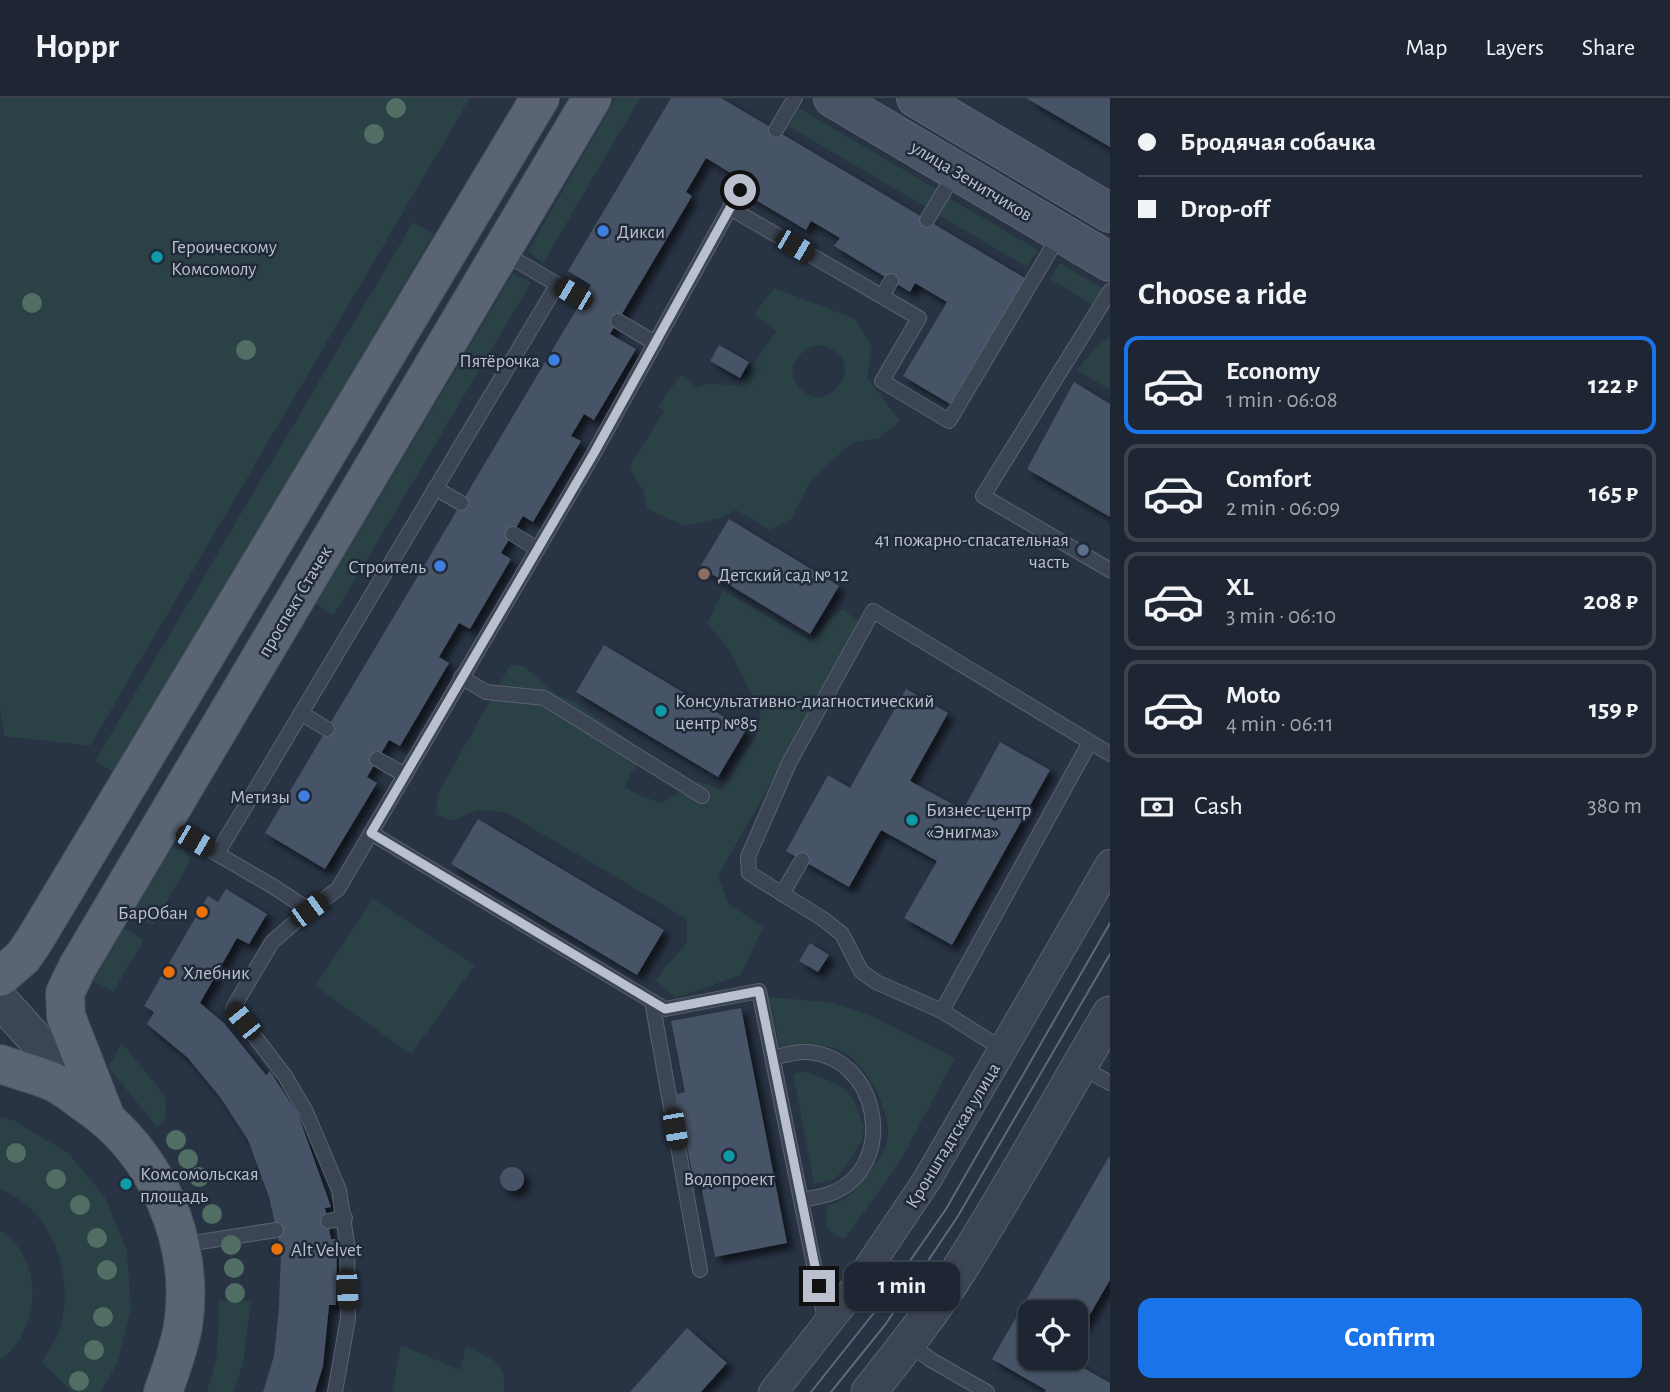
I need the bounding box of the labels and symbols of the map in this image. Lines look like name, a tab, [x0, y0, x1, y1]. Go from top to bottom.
street label: улица Зенитчиков	[906, 137, 1036, 225]
route start	[724, 174, 756, 206]
marker: Дикси	[595, 223, 611, 239]
place label: Дикси	[617, 223, 665, 242]
car	[772, 226, 819, 266]
place label: Героическому Комсомолу	[171, 238, 277, 279]
marker: Героическому Комсомолу	[149, 249, 165, 265]
car	[550, 274, 597, 314]
place label: Пятёрочка	[459, 352, 540, 371]
marker: Пятёрочка	[546, 352, 562, 368]
place label: 41 пожарно-спасательная часть	[875, 531, 1069, 572]
marker: 41 пожарно-спасательная часть	[1075, 542, 1091, 558]
street label: проспект Стачек	[255, 543, 336, 660]
place label: Строитель	[348, 558, 426, 577]
marker: Строитель	[432, 558, 448, 574]
marker: Детский сад № 12	[696, 566, 712, 582]
place label: Детский сад № 12	[718, 566, 849, 585]
place label: Консультативно-диагностический центр №85	[675, 692, 934, 733]
marker: Консультативно-диагностический центр №85	[653, 703, 669, 719]
place label: Метизы	[230, 788, 290, 807]
marker: Метизы	[296, 788, 312, 804]
place label: Бизнес-центр «Энигма»	[926, 801, 1032, 842]
marker: Бизнес-центр «Энигма»	[904, 812, 920, 828]
car	[172, 821, 219, 861]
car	[286, 889, 333, 931]
place label: БарОбан	[118, 904, 188, 923]
marker: БарОбан	[194, 904, 210, 920]
marker: Хлебник	[161, 964, 177, 980]
place label: Хлебник	[183, 964, 250, 983]
car	[222, 998, 265, 1044]
street label: Кронштадтская улица	[902, 1060, 1004, 1212]
car	[662, 1106, 689, 1152]
marker: Водопроект	[721, 1148, 737, 1164]
place label: Комсомольская площадь	[140, 1165, 259, 1206]
place label: Водопроект	[683, 1170, 775, 1189]
marker: Комсомольская площадь	[118, 1176, 134, 1192]
marker: Alt Velvet	[269, 1241, 285, 1257]
place label: Alt Velvet	[291, 1241, 362, 1260]
callout: 1 min	[844, 1262, 959, 1310]
car	[336, 1268, 359, 1312]
route end	[803, 1270, 835, 1302]

